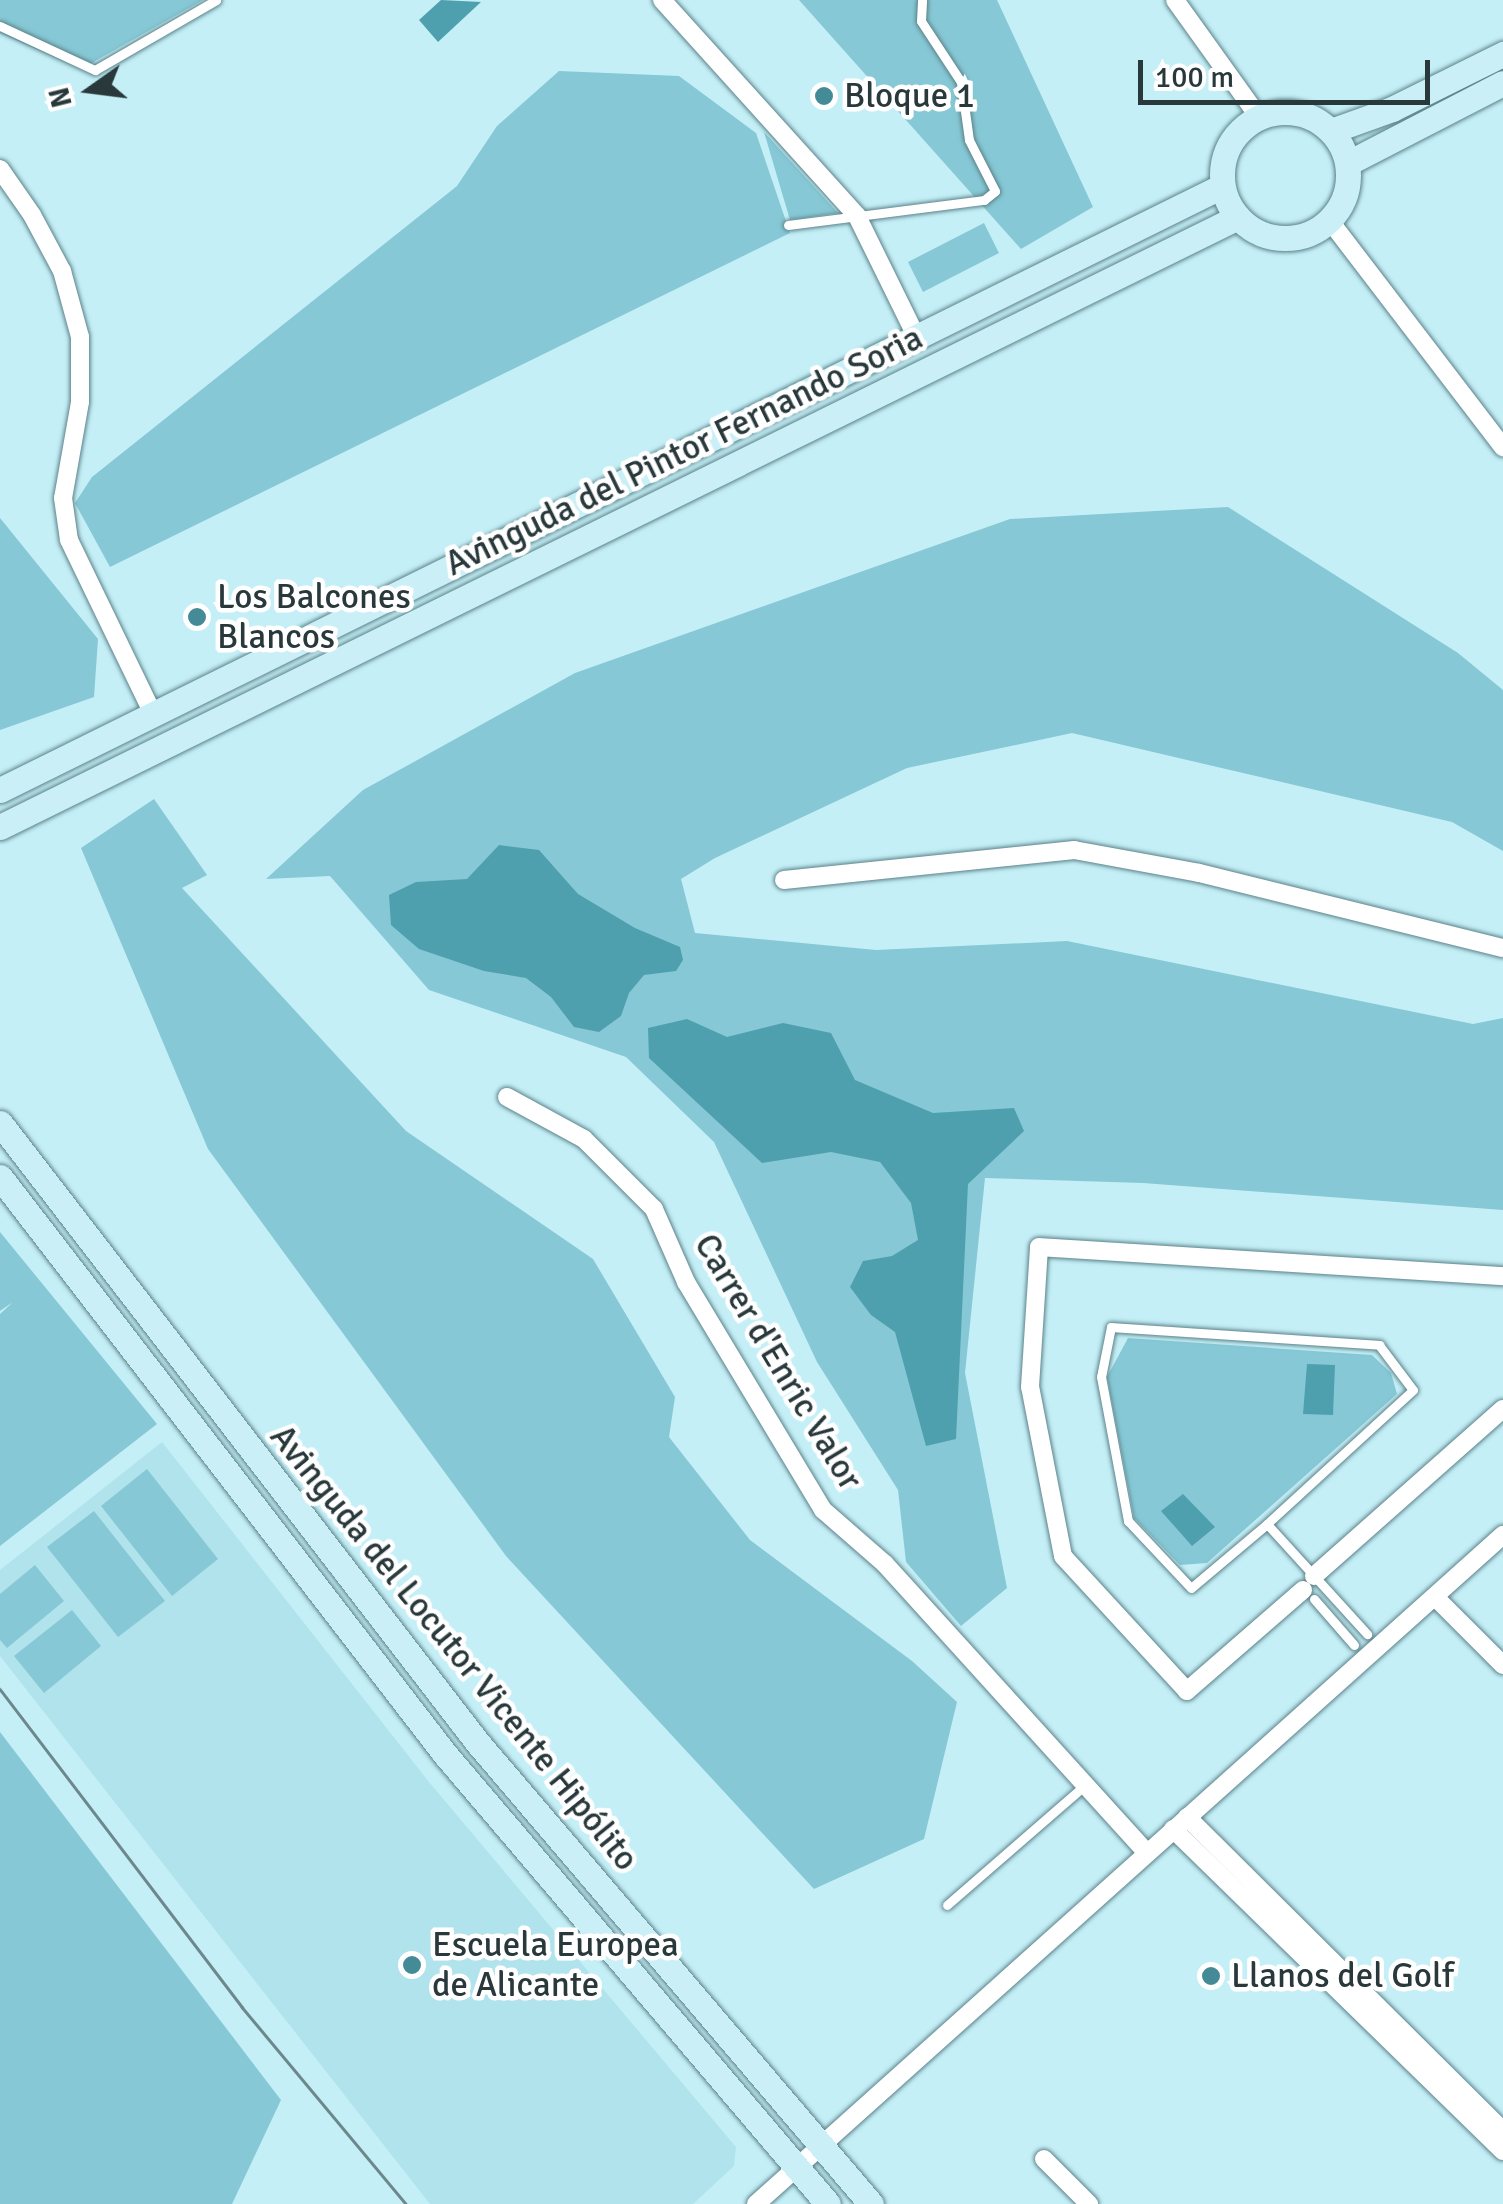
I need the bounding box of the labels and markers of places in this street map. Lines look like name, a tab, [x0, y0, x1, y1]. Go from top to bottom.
place label: Bloque 1	[844, 75, 975, 117]
marker: Bloque 1	[813, 85, 835, 107]
place label: Los Balcones Blancos	[217, 576, 411, 658]
marker: Los Balcones Blancos	[186, 606, 208, 628]
place label: Escuela Europea de Alicante	[432, 1924, 679, 2006]
marker: Escuela Europea de Alicante	[401, 1954, 423, 1976]
place label: Llanos del Golf	[1231, 1955, 1454, 1997]
marker: Llanos del Golf	[1200, 1965, 1222, 1987]

